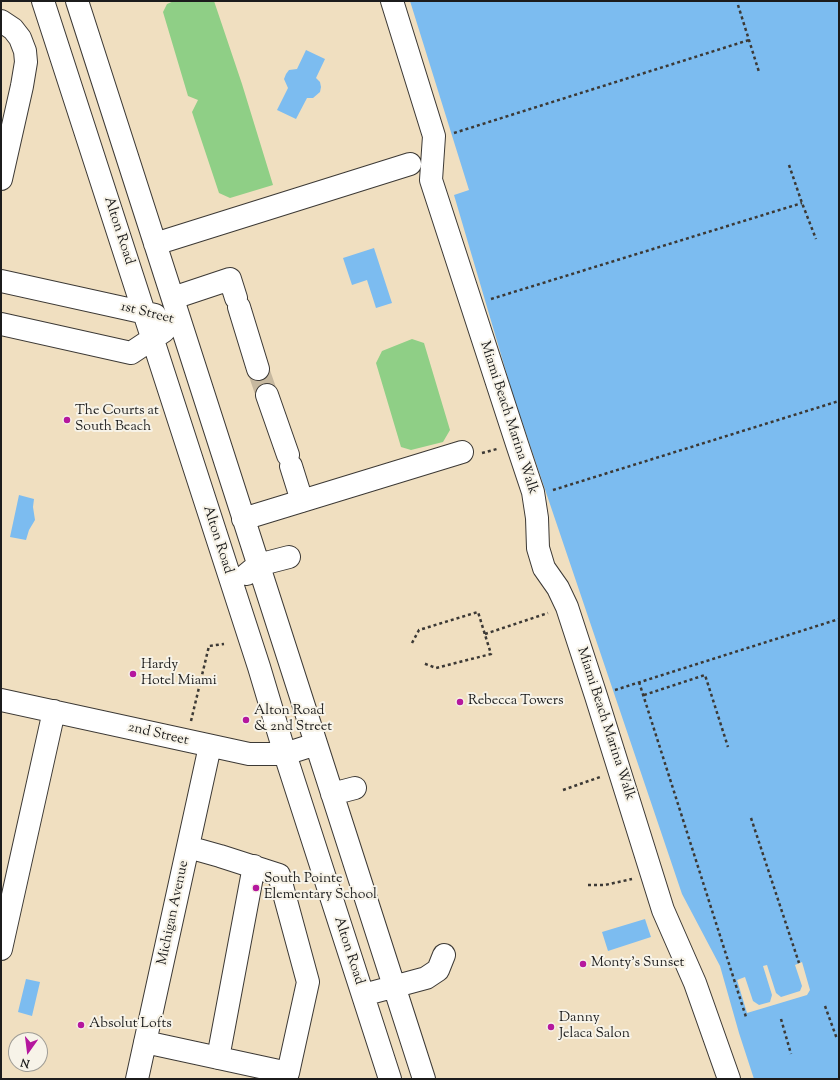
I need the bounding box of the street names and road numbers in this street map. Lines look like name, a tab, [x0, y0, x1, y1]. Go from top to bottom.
street label: Alton Road	[99, 195, 137, 267]
street label: 1st Street	[119, 299, 175, 329]
street label: Miami Beach Marina Walk	[475, 339, 541, 497]
street label: Alton Road	[198, 504, 236, 576]
street label: Miami Beach Marina Walk	[572, 645, 638, 803]
street label: 2nd Street	[126, 720, 190, 750]
street label: Michigan Avenue	[155, 859, 193, 967]
street label: Alton Road	[329, 915, 367, 987]

